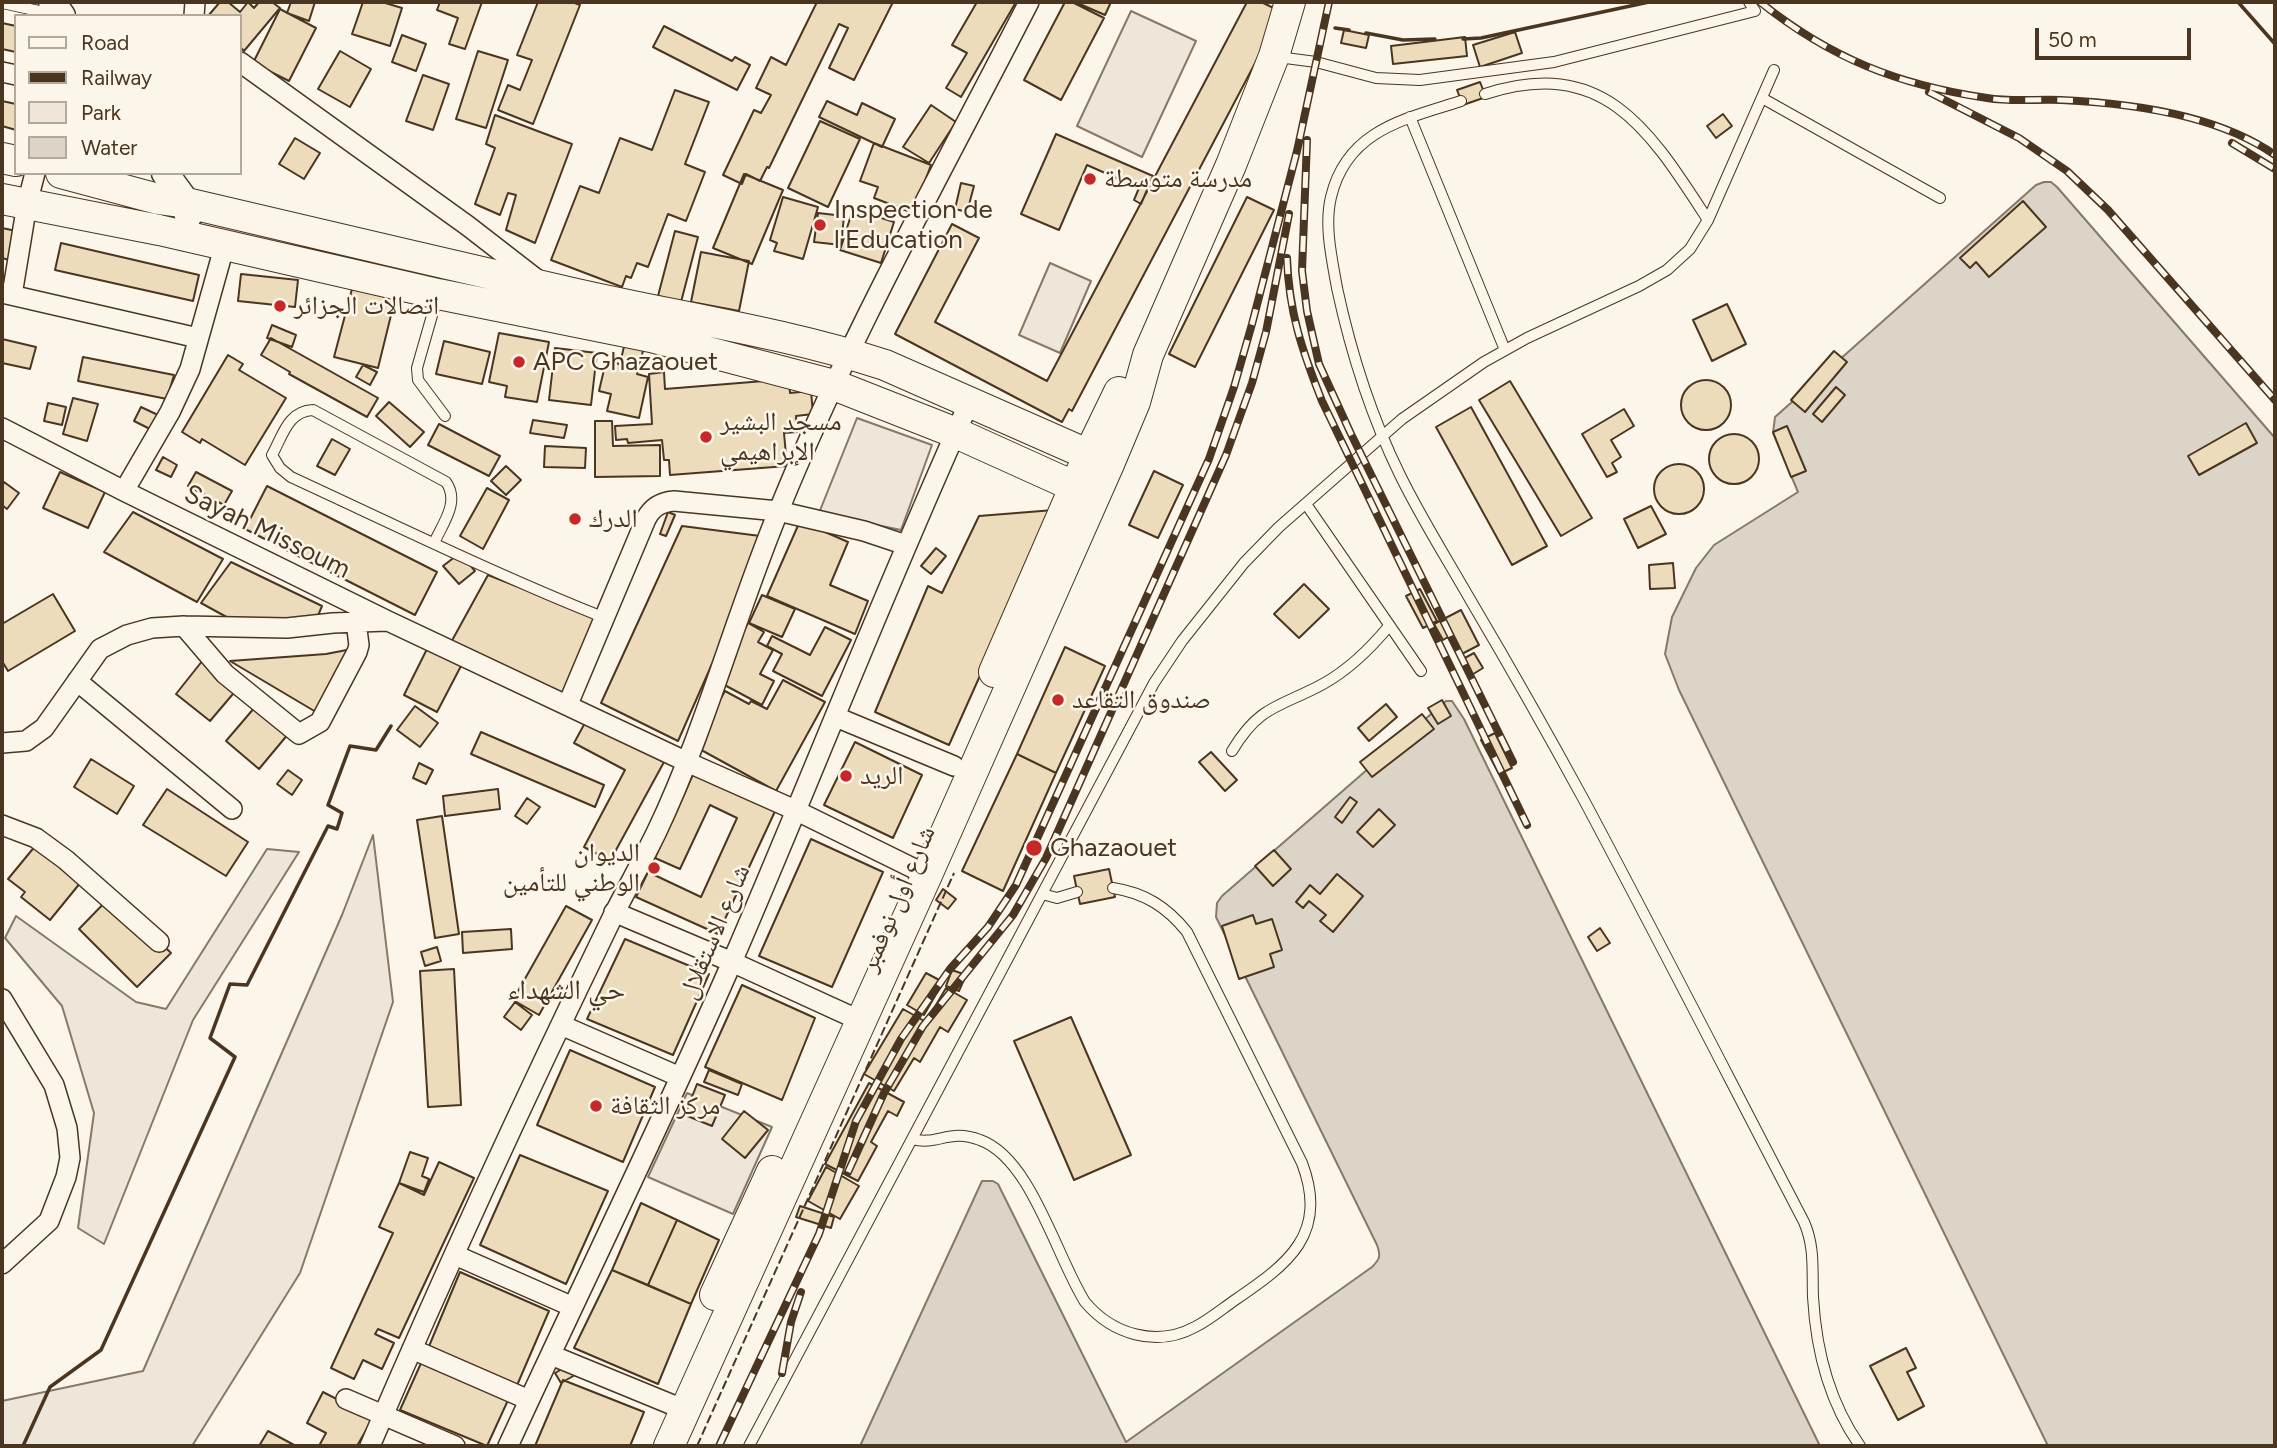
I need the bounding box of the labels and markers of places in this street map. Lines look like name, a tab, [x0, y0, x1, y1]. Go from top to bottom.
place label: مدرسة متوسطة	[1104, 163, 1252, 195]
marker: مدرسة متوسطة	[1082, 171, 1098, 187]
place label: Inspection de l'Education	[834, 194, 993, 256]
marker: Inspection de l'Education	[812, 217, 828, 233]
place label: اتصالات الجزائر	[294, 290, 439, 322]
marker: اتصالات الجزائر	[272, 298, 288, 314]
place label: APC Ghazaouet	[533, 346, 718, 378]
marker: APC Ghazaouet	[511, 354, 527, 370]
place label: مسجد البشير الإبراهيمي	[720, 406, 842, 467]
marker: مسجد البشير الإبراهيمي	[698, 429, 714, 445]
place label: الدرك	[589, 503, 638, 535]
marker: الدرك	[567, 511, 583, 527]
place label: صندوق التقاعد	[1072, 684, 1211, 716]
marker: صندوق التقاعد	[1050, 692, 1066, 708]
place label: الريد	[860, 760, 903, 792]
marker: الريد	[838, 768, 854, 784]
place label: Ghazaouet	[1050, 832, 1177, 864]
place label: الديوان الوطني للتأمين	[503, 837, 640, 898]
marker: Ghazaouet	[1024, 838, 1044, 858]
marker: الديوان الوطني للتأمين	[646, 860, 662, 876]
place label: مركز الثقافة	[610, 1090, 720, 1122]
marker: مركز الثقافة	[588, 1098, 604, 1114]

